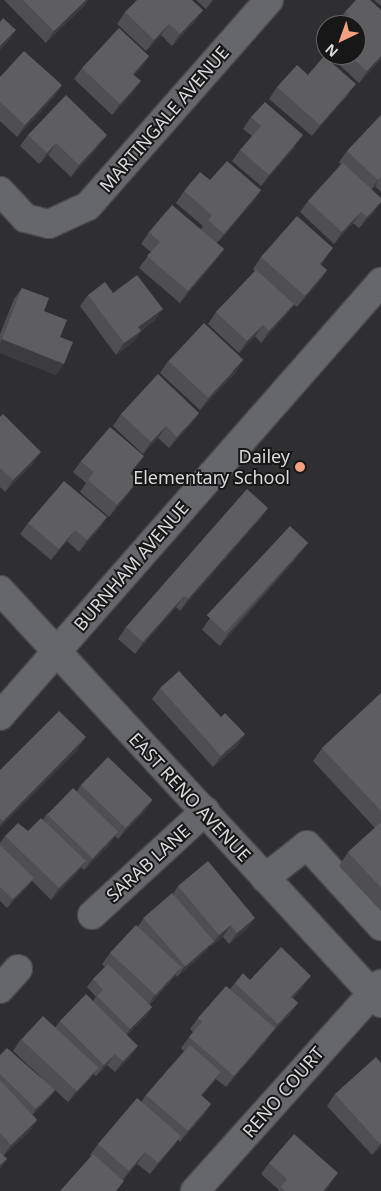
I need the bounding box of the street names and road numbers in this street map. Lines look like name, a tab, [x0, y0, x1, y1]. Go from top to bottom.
street label: MARTINGALE AVENUE	[95, 42, 233, 196]
street label: BURNHAM AVENUE	[69, 497, 193, 635]
street label: EAST RENO AVENUE	[125, 728, 255, 866]
street label: SARAB LANE	[102, 820, 194, 906]
street label: RENO COURT	[238, 1042, 328, 1142]

